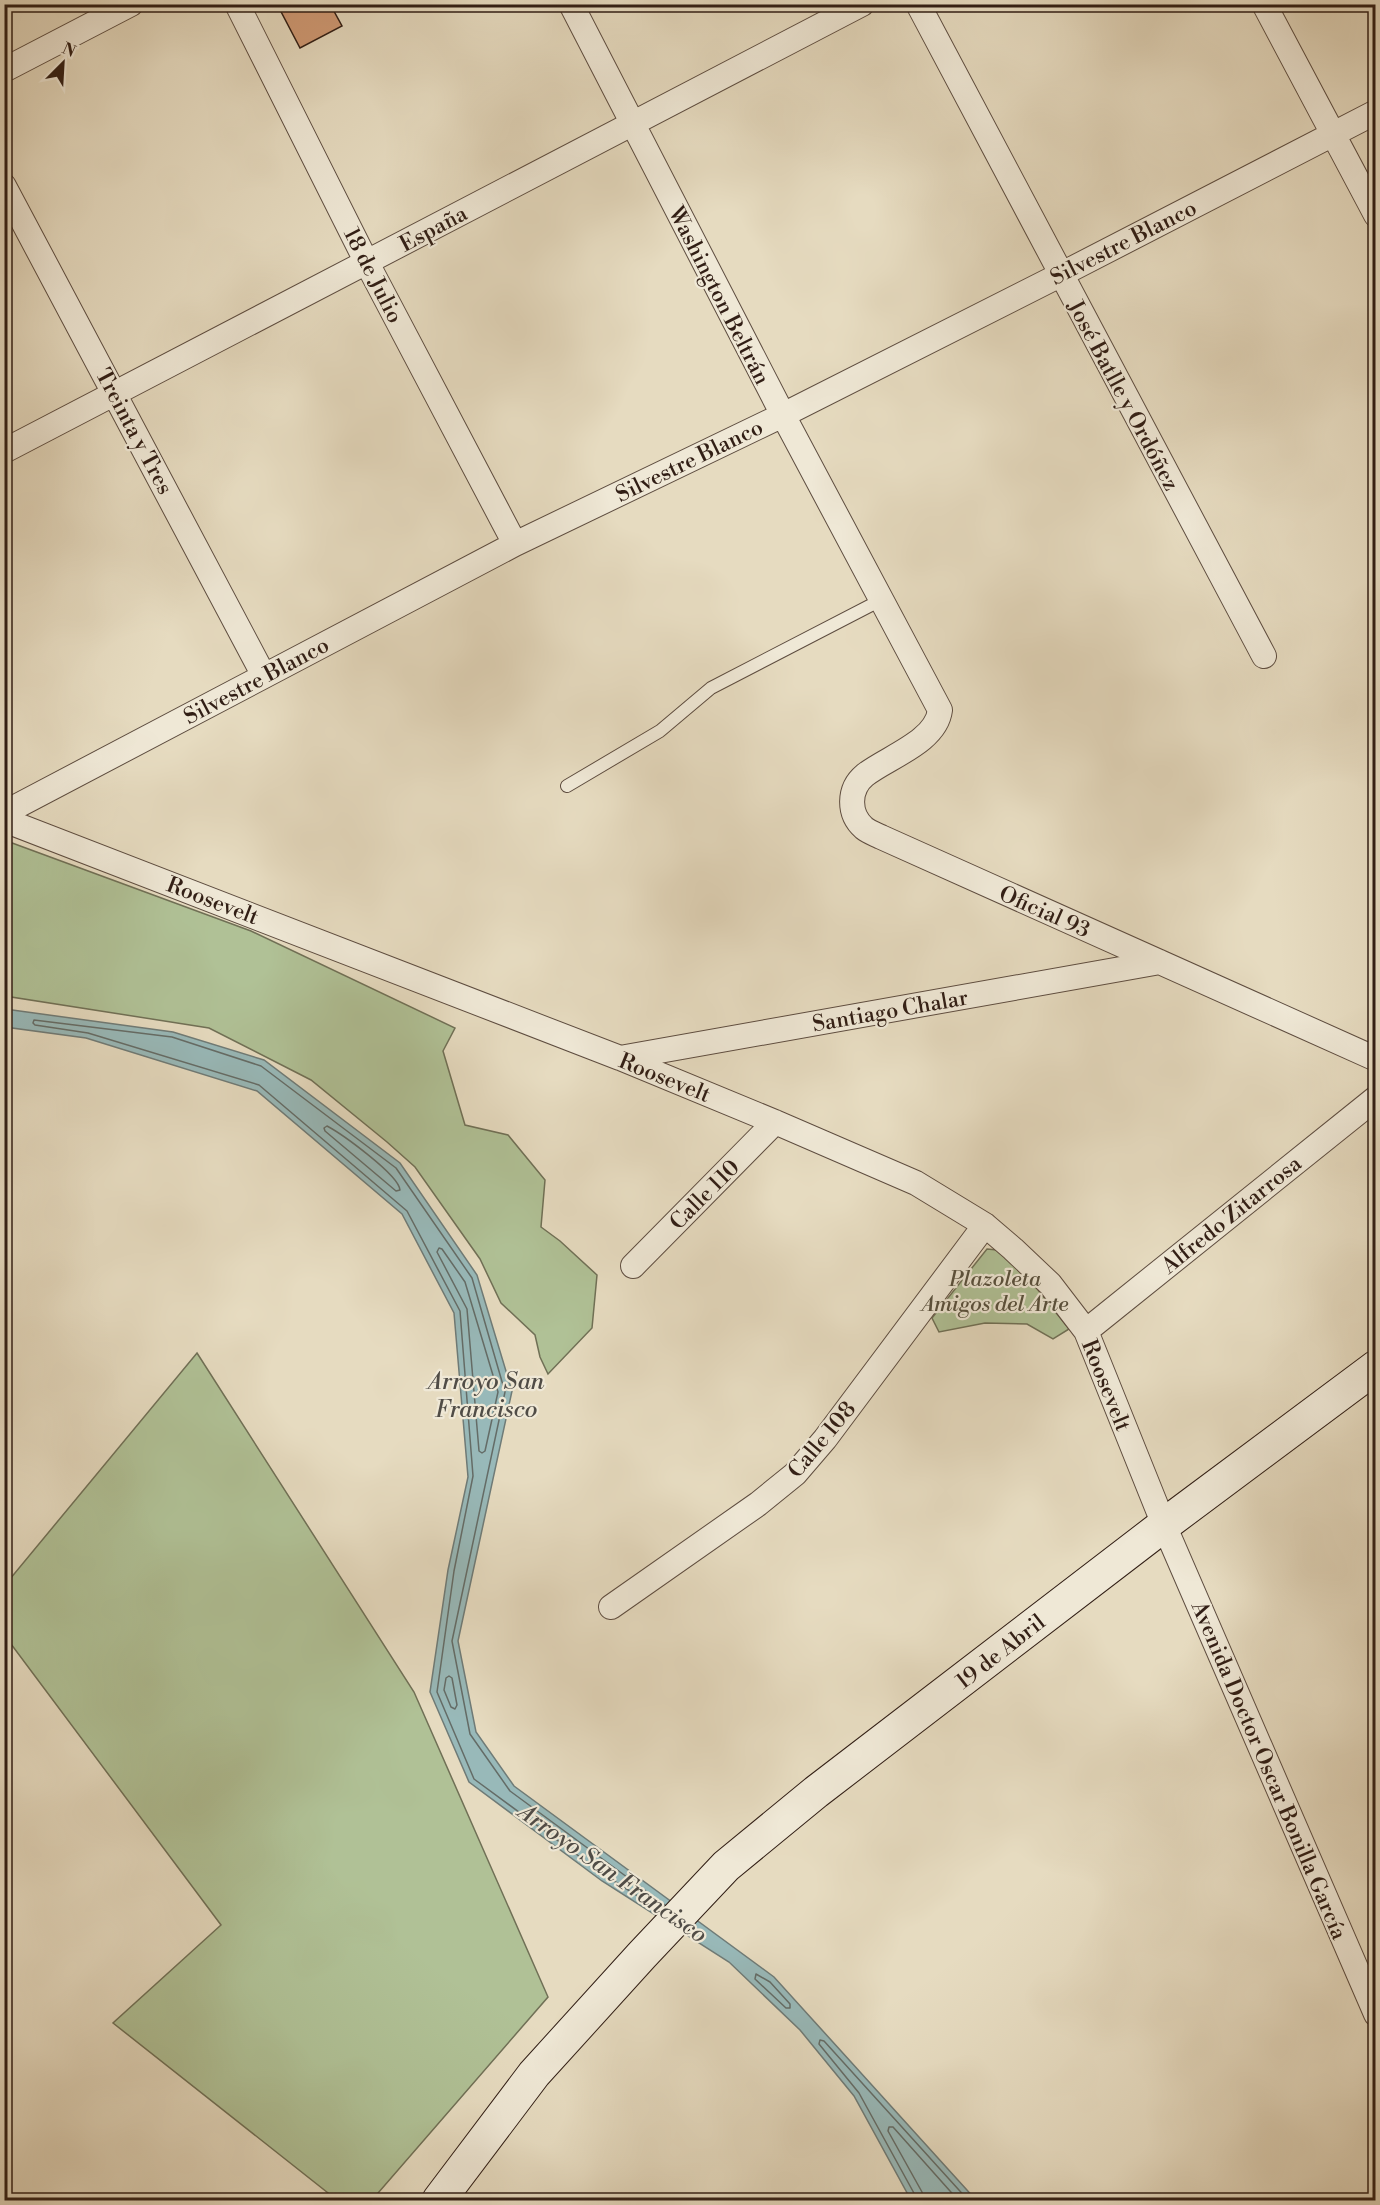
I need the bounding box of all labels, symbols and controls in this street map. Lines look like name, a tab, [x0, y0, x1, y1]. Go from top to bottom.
north arrow	[33, 33, 93, 93]
text: N	[59, 39, 79, 62]
street label: Silvestre Blanco	[1046, 195, 1201, 292]
street label: España	[395, 200, 473, 258]
street label: Washington Beltrán	[662, 201, 775, 389]
street label: 18 de Julio	[337, 224, 408, 328]
street label: José Batlle y Ordóñez	[1061, 295, 1184, 496]
street label: Treinta y Tres	[89, 364, 178, 499]
street label: Silvestre Blanco	[612, 414, 768, 509]
street label: Silvestre Blanco	[179, 632, 334, 731]
street label: Roosevelt	[163, 872, 263, 931]
street label: Oficial 93	[995, 880, 1094, 944]
street label: Santiago Chalar	[810, 984, 970, 1038]
street label: Roosevelt	[615, 1048, 714, 1109]
street label: Alfredo Zitarrosa	[1156, 1150, 1308, 1281]
street label: Calle 110	[664, 1154, 746, 1236]
park label: Plazoleta Amigos del Arte	[919, 1266, 1069, 1318]
street label: Roosevelt	[1075, 1336, 1136, 1436]
water label: Arroyo San Francisco	[425, 1367, 545, 1425]
street label: Calle 108	[782, 1396, 862, 1484]
street label: Avenida Doctor Oscar Bonilla García	[1185, 1596, 1353, 1945]
street label: 19 de Abril	[951, 1609, 1051, 1695]
water label: Arroyo San Francisco	[510, 1796, 713, 1950]

